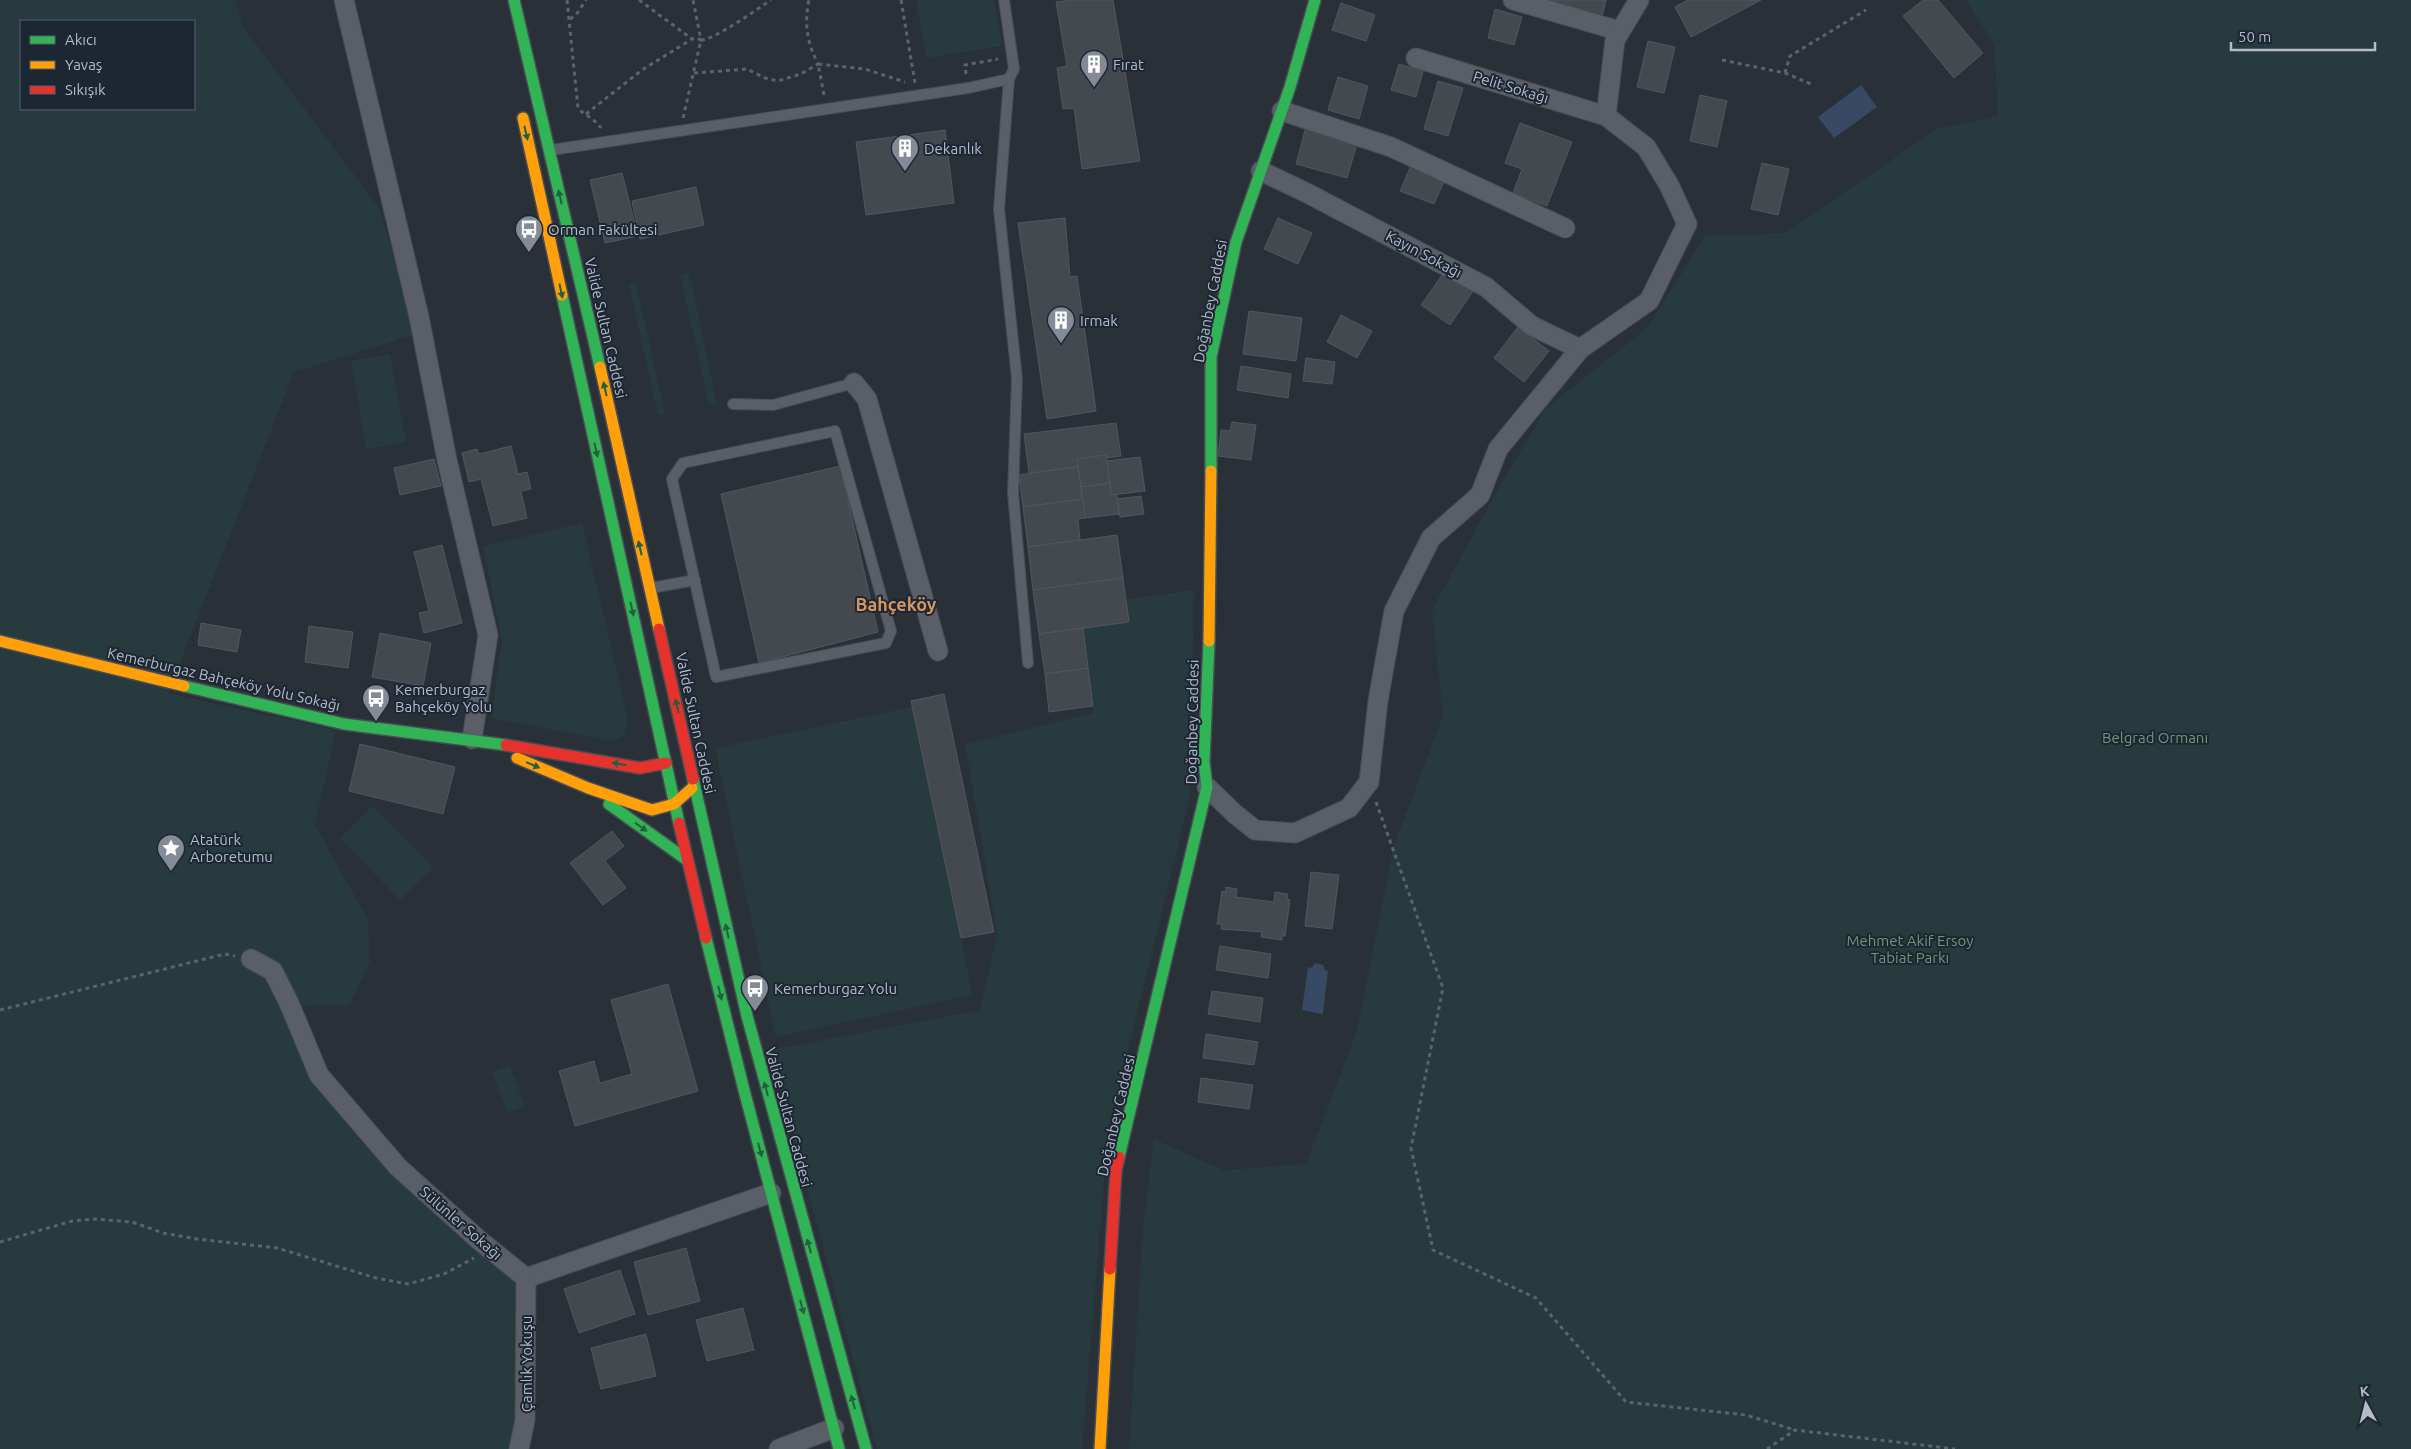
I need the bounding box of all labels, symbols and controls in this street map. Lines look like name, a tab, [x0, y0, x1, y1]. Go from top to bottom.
legend	[20, 20, 195, 110]
scale bar	[2231, 20, 2375, 52]
text: 50 m	[2238, 28, 2271, 45]
text: Akıcı	[65, 31, 97, 48]
building icon: Fırat	[1079, 49, 1109, 88]
text: Yavaş	[65, 56, 102, 73]
place label: Fırat	[1113, 56, 1144, 73]
street label: Pelit Sokağı	[1471, 67, 1551, 107]
text: Sıkışık	[65, 81, 106, 98]
one-way arrow	[522, 125, 530, 140]
building icon: Dekanlık	[890, 133, 920, 172]
place label: Dekanlık	[924, 140, 982, 157]
one-way arrow	[556, 189, 564, 204]
bus stop icon: Orman Fakültesi	[514, 214, 544, 253]
place label: Orman Fakültesi	[548, 221, 657, 238]
street label: Kayın Sokağı	[1383, 227, 1465, 281]
street label: Doğanbey Caddesi	[1190, 238, 1230, 364]
street label: Valide Sultan Caddesi	[582, 256, 630, 400]
one-way arrow	[558, 284, 566, 300]
building icon: Irmak	[1046, 305, 1076, 344]
place label: Irmak	[1080, 312, 1118, 329]
one-way arrow	[601, 381, 609, 397]
one-way arrow	[592, 443, 600, 458]
one-way arrow	[636, 540, 644, 555]
district label: Bahçeköy	[856, 594, 937, 615]
one-way arrow	[628, 601, 636, 616]
street label: Kemerburgaz Bahçeköy Yolu Sokağı	[106, 644, 342, 714]
street label: Valide Sultan Caddesi	[673, 651, 719, 795]
street label: Doğanbey Caddesi	[1182, 659, 1202, 785]
place label: Kemerburgaz Bahçeköy Yolu	[395, 681, 492, 715]
bus stop icon: Kemerburgaz Bahçeköy Yolu	[361, 683, 391, 722]
one-way arrow	[673, 698, 681, 713]
park label: Belgrad Ormanı	[2102, 729, 2208, 746]
one-way arrow	[610, 760, 626, 768]
one-way arrow	[526, 761, 540, 769]
one-way arrow	[634, 822, 648, 832]
place label: Atatürk Arboretumu	[190, 831, 273, 865]
place icon: Atatürk Arboretumu	[156, 833, 186, 872]
one-way arrow	[723, 924, 731, 939]
park label: Mehmet Akif Ersoy Tabiat Parkı	[1846, 932, 1974, 966]
bus stop icon: Kemerburgaz Yolu	[740, 973, 770, 1012]
place label: Kemerburgaz Yolu	[774, 980, 897, 997]
one-way arrow	[716, 985, 724, 1000]
street label: Valide Sultan Caddesi	[762, 1045, 816, 1189]
street label: Doğanbey Caddesi	[1094, 1052, 1138, 1178]
one-way arrow	[762, 1081, 770, 1096]
one-way arrow	[756, 1143, 764, 1158]
street label: Sülünler Sokağı	[417, 1183, 505, 1263]
one-way arrow	[805, 1238, 813, 1253]
one-way arrow	[798, 1300, 806, 1315]
street label: Çamlık Yokuşu	[518, 1316, 535, 1412]
north arrow	[2341, 1379, 2391, 1429]
text: K	[2359, 1383, 2371, 1400]
one-way arrow	[849, 1394, 857, 1410]

